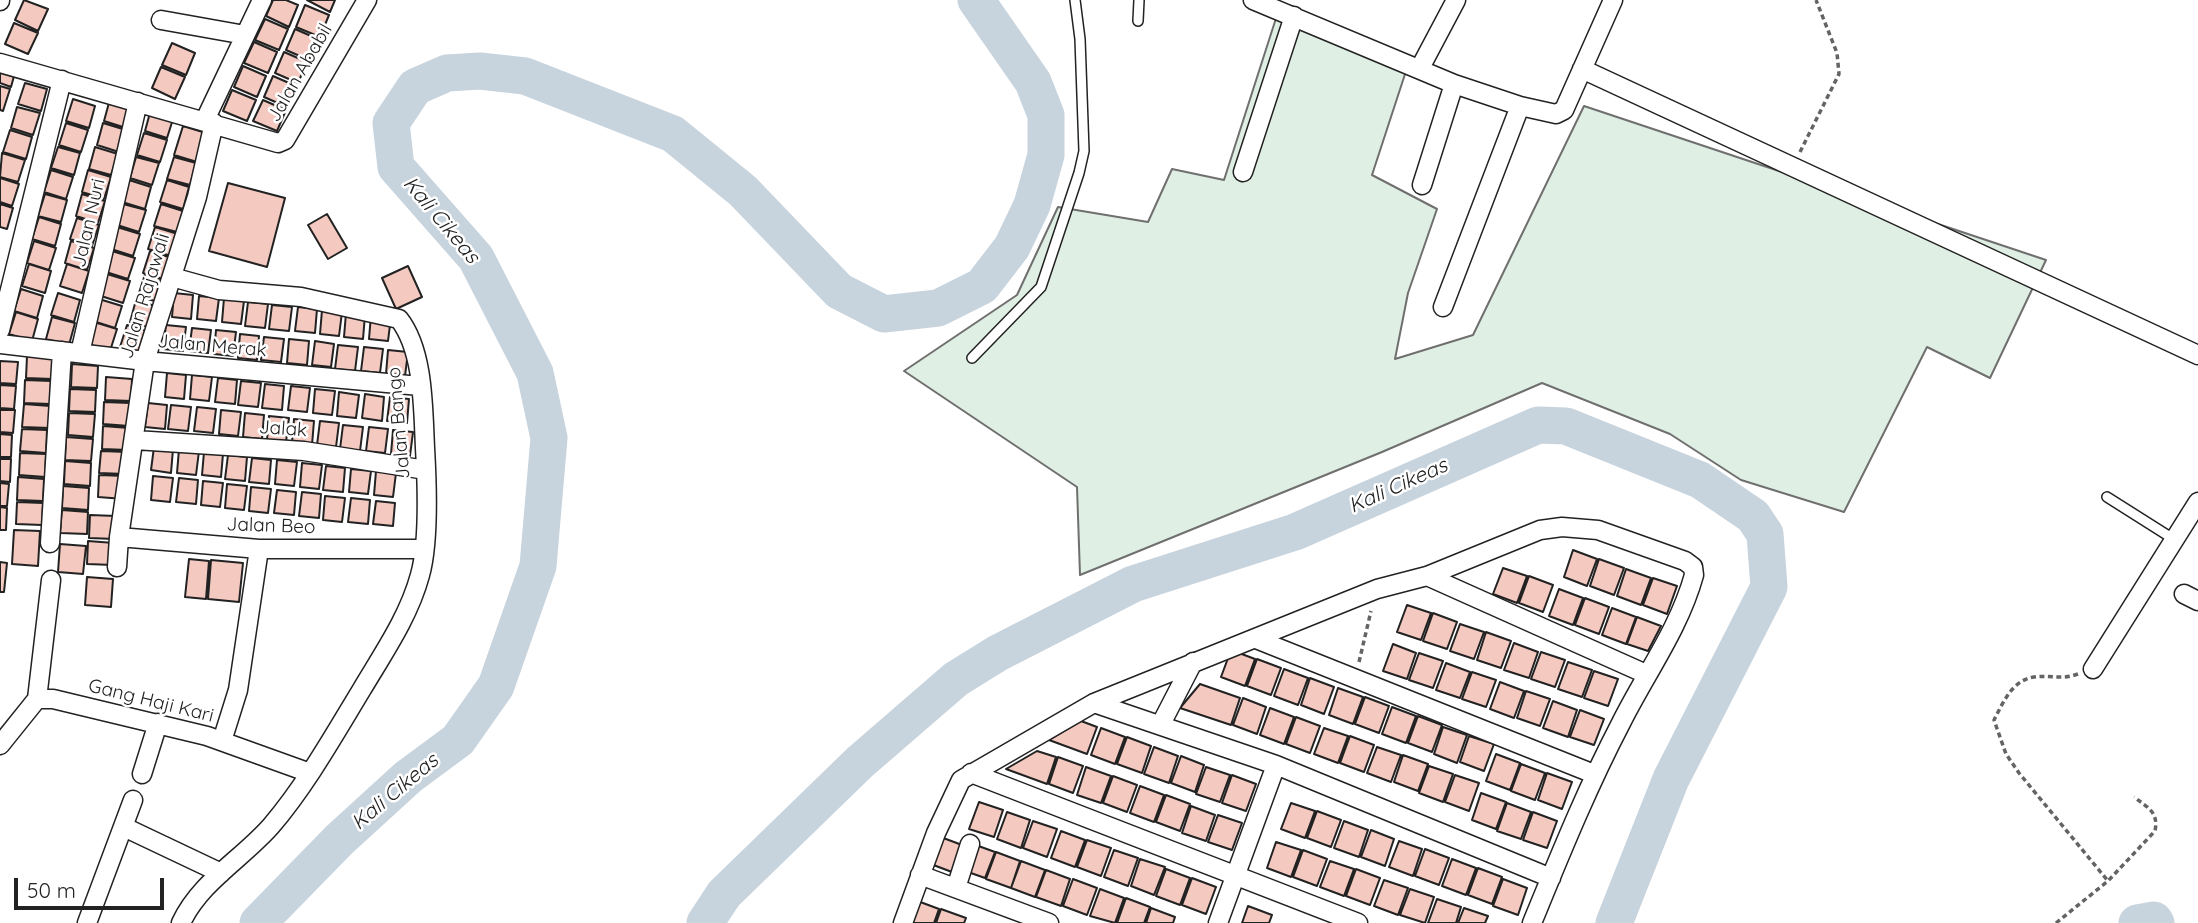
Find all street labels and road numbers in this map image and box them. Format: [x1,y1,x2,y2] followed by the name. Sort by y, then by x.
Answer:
[263,20,337,126] street label: Jalan Ababil
[68,176,110,270] street label: Jalan Nuri
[115,231,175,361] street label: Jalan Rajawali
[156,330,268,362] street label: Jalan Merak
[383,366,415,480] street label: Jalan Bango
[258,416,308,442] street label: Jalak
[226,513,316,539] street label: Jalan Beo
[86,674,216,728] street label: Gang Haji Kari

